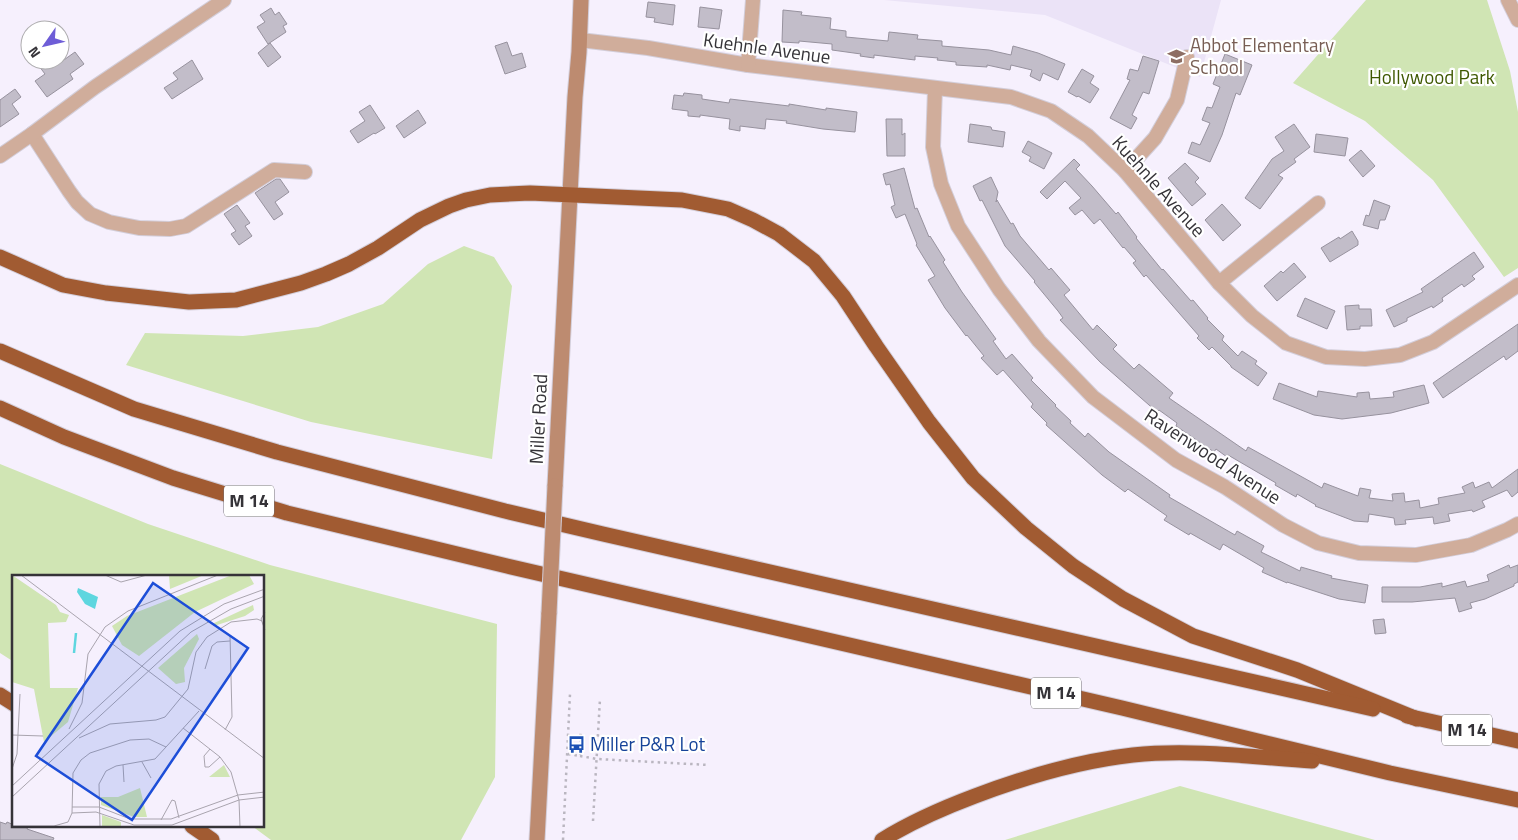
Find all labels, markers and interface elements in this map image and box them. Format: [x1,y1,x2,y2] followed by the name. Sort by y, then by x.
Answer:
[20,20,70,70] north arrow
[702,24,833,71] street label: Kuehnle Avenue
[1190,30,1334,81] place label: Abbot Elementary School
[22,43,45,62] text: N
[1166,46,1186,66] school or university icon: Abbot Elementary School
[1369,62,1495,91] park label: Hollywood Park
[1106,128,1213,243] street label: Kuehnle Avenue
[521,373,554,465] street label: Miller Road
[1139,400,1287,511] street label: Ravenwood Avenue
[224,486,274,516] road number: M 14
[12,575,265,828] inset map
[1031,678,1081,708] road number: M 14
[1442,714,1492,746] road number: M 14
[590,729,705,758] place label: Miller P&R Lot
[566,734,586,754] bus stop icon: Miller P&R Lot

